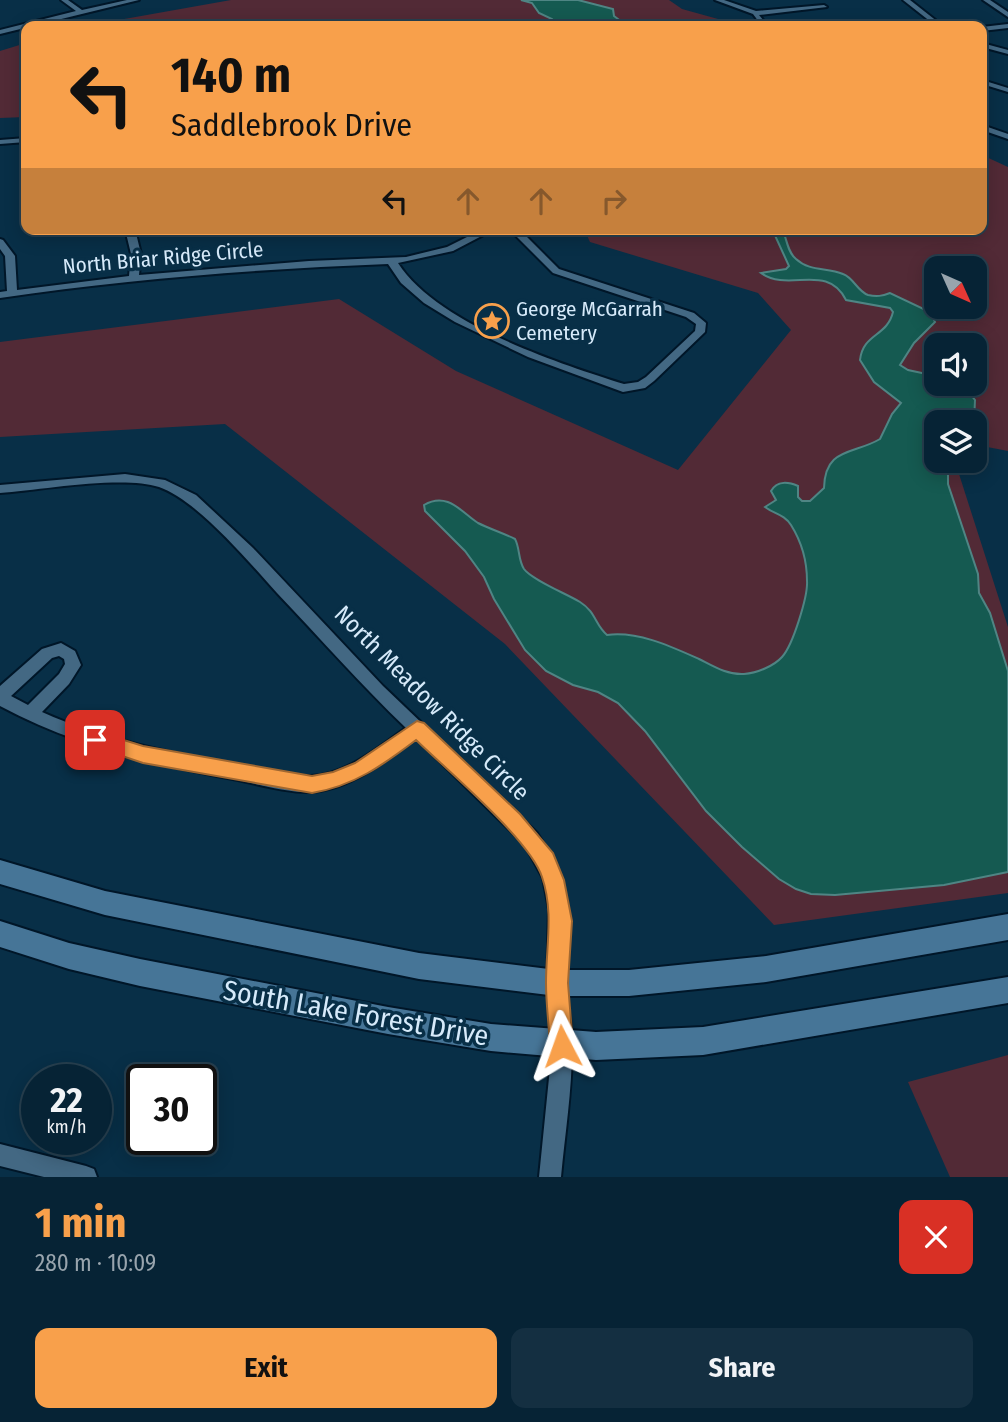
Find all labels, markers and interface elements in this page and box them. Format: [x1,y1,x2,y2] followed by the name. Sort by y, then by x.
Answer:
[171,46,291,105] text: 140 m
[56,49,147,140] icon: left
[171,106,412,144] text: Saddlebrook Drive
[376,182,414,220] icon: left
[449,182,487,220] icon: ahead
[522,182,560,220] icon: ahead
[595,182,633,220] icon: right
[62,236,264,280] street label: North Briar Ridge Circle
[924,256,987,318] north arrow
[924,256,987,473] map controls
[516,296,663,346] place label: George McGarrah Cemetery
[473,302,511,340] place icon: George McGarrah Cemetery
[924,333,987,396] button: sound
[924,410,987,473] button: layers
[329,600,535,806] street label: North Meadow Ridge Circle
[65,710,125,770] pin
[76,721,114,759] icon: arrive
[221,973,491,1053] street label: South Lake Forest Drive
[525,1009,599,1083] position arrow
[126,1064,217,1155] speed limit sign: 30
[50,1079,83,1121] text: 22
[46,1116,87,1138] text: km/h
[35,1198,126,1248] text: 1 min
[899,1200,973,1274] button: close
[35,1249,156,1277] text: 280 m · 10:09
[35,1328,497,1408] button: Exit
[511,1328,973,1408] button: Share

